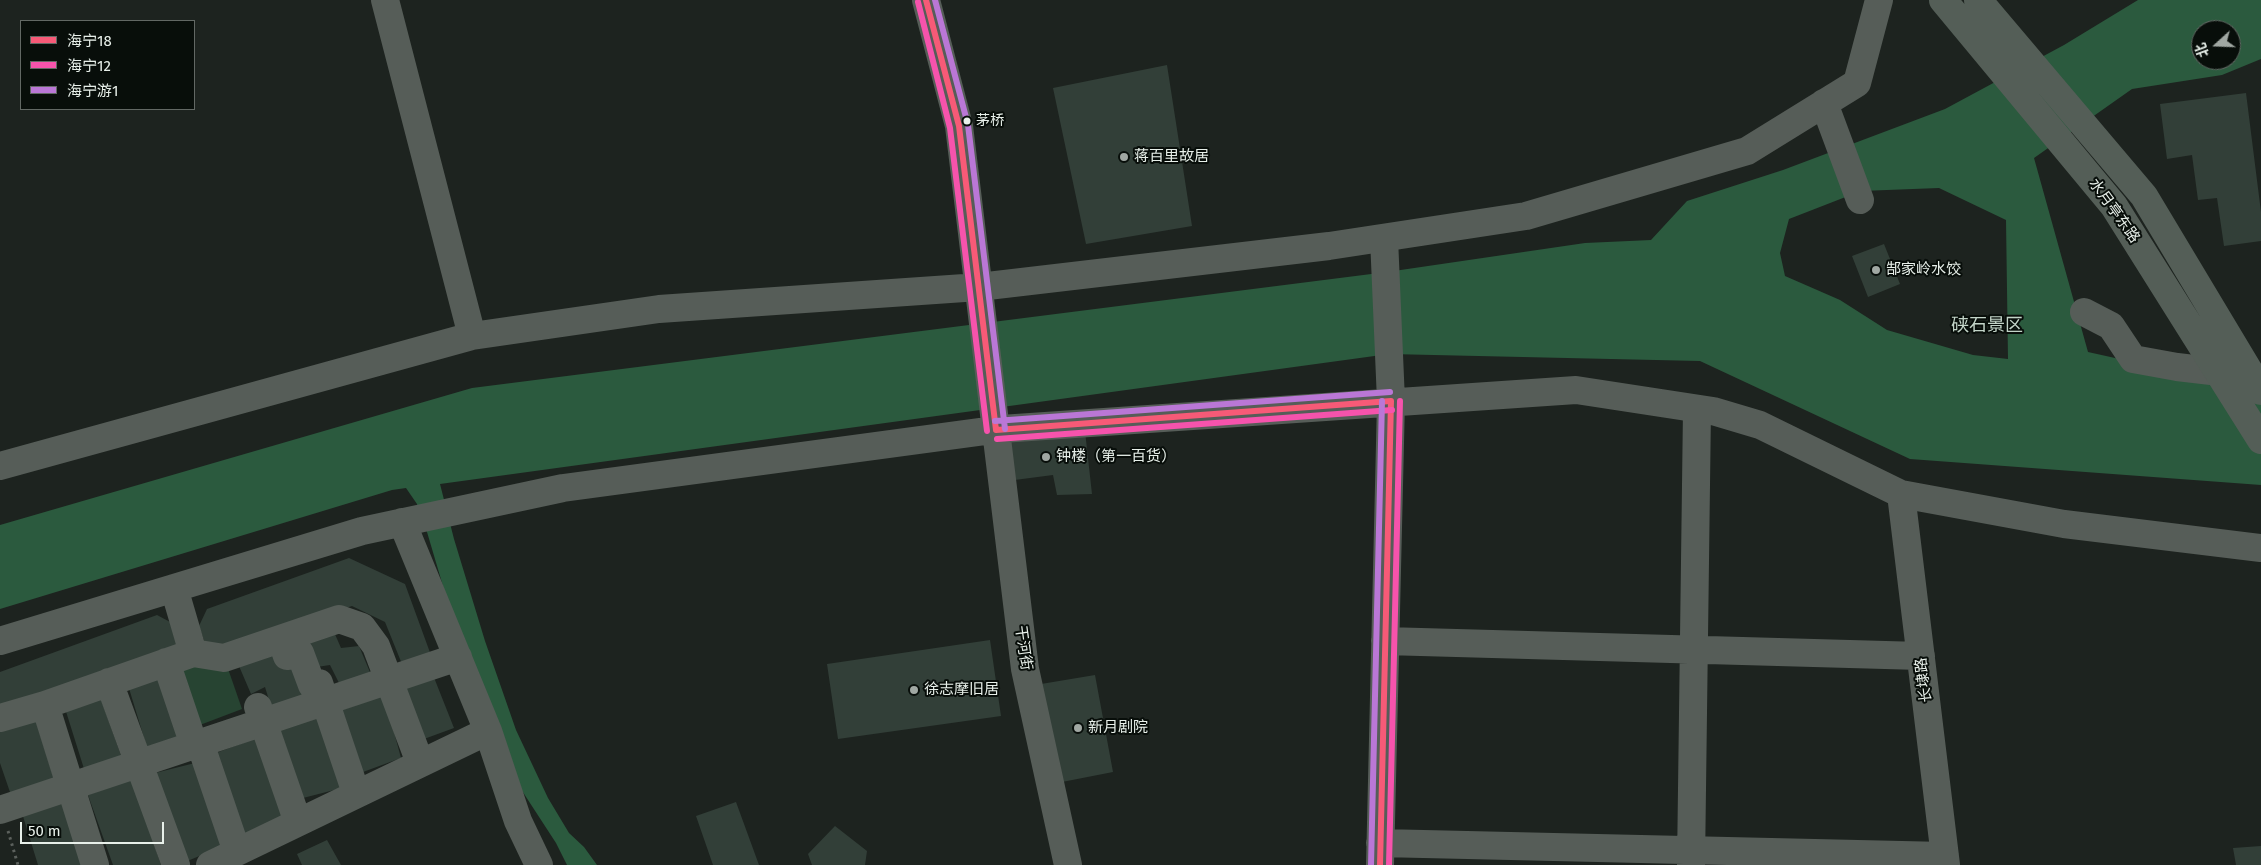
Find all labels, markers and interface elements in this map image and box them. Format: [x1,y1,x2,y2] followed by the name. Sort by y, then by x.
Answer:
[20,20,195,110] legend
[2191,20,2241,70] north arrow
[67,32,112,50] text: 海宁18
[2192,40,2213,59] text: 北
[67,57,111,75] text: 海宁12
[67,82,119,100] text: 海宁游1
[976,113,1004,129] place label: 茅桥
[962,116,972,126] marker: 茅桥
[1134,148,1209,166] place label: 蒋百里故居
[1118,151,1130,163] marker: 蒋百里故居
[2085,175,2143,247] street label: 水月亭东路
[1886,261,1961,279] place label: 郜家岭水饺
[1870,264,1882,276] marker: 郜家岭水饺
[1951,315,2023,337] district label: 硖石景区
[1056,448,1176,466] place label: 钟楼（第一百货）
[1040,451,1052,463] marker: 钟楼（第一百货）
[1011,624,1035,672] street label: 干河街
[1912,657,1936,703] street label: 长埭路
[924,681,999,699] place label: 徐志摩旧居
[908,684,920,696] marker: 徐志摩旧居
[1088,719,1148,737] place label: 新月剧院
[1072,722,1084,734] marker: 新月剧院
[22,812,166,844] scale bar
[28,822,61,840] text: 50 m

